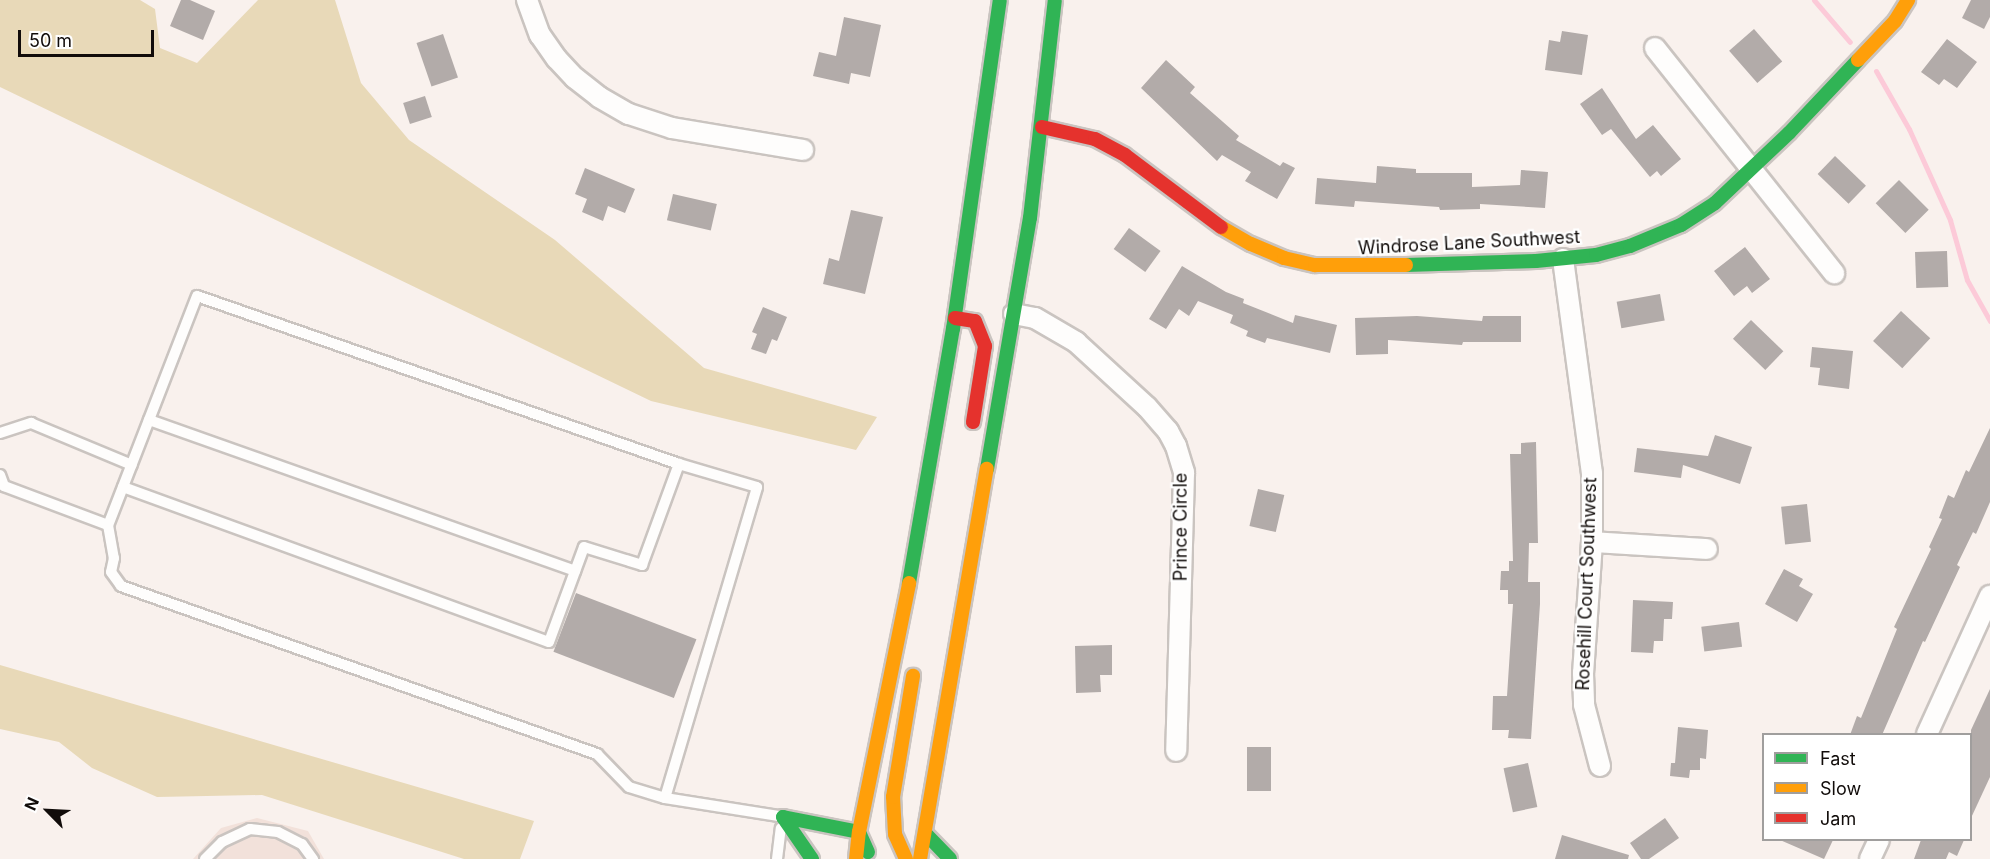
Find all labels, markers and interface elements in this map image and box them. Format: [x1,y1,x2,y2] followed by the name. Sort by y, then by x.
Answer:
[21,18,158,56] scale bar
[29,30,72,51] text: 50 m
[1357,226,1581,260] street label: Windrose Lane Southwest
[1170,473,1192,581] street label: Prince Circle
[1572,477,1602,691] street label: Rosehill Court Southwest
[1762,733,1972,841] legend
[1820,748,1856,769] text: Fast
[1820,778,1861,799] text: Slow
[18,781,78,841] north arrow
[20,794,43,813] text: N
[1820,808,1856,829] text: Jam

